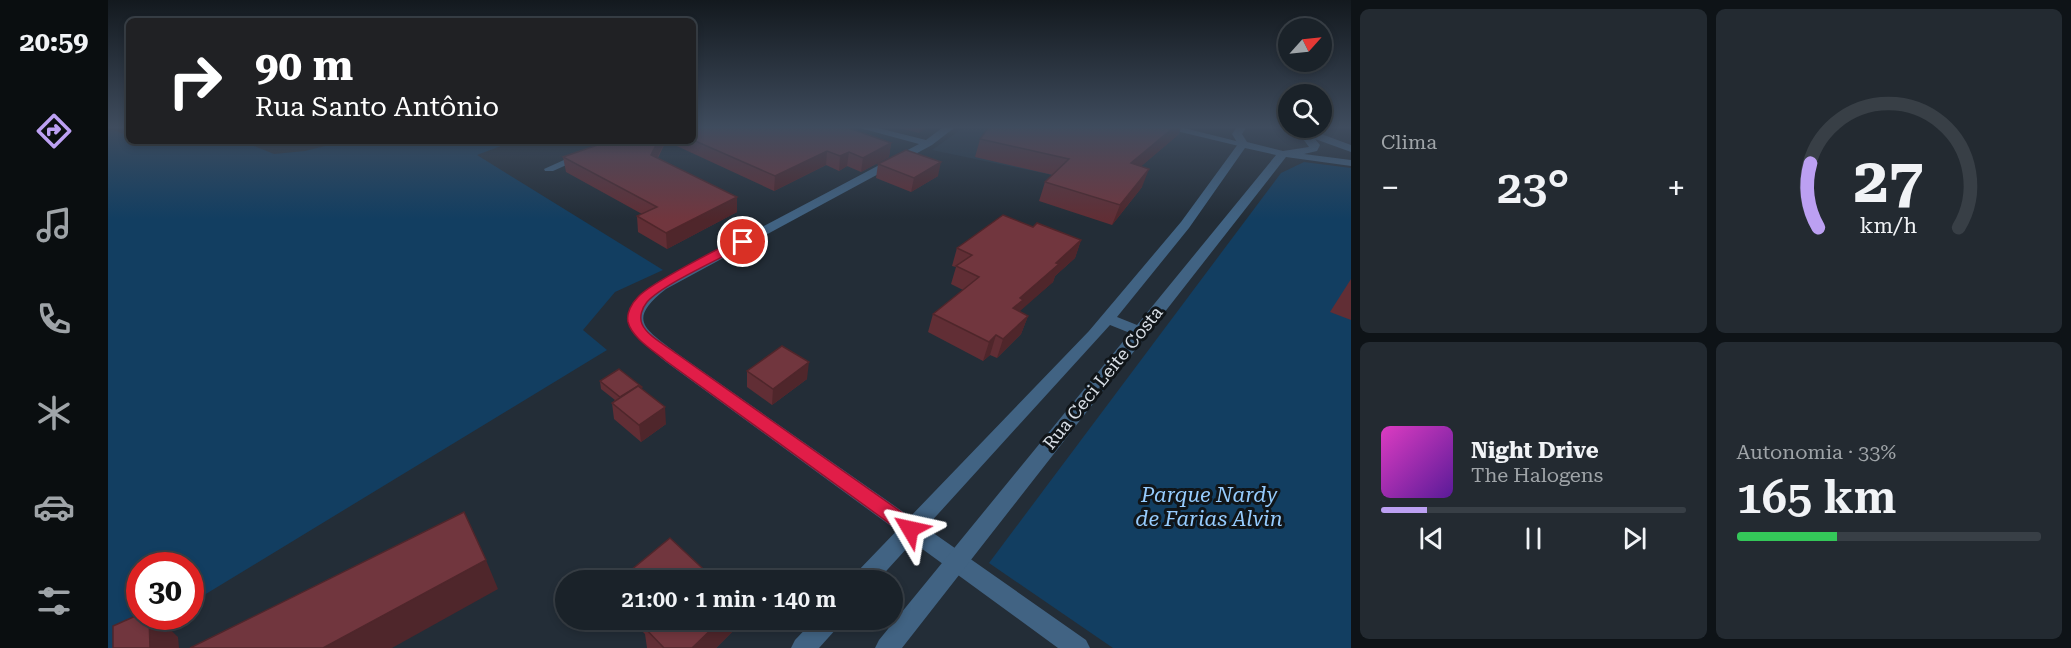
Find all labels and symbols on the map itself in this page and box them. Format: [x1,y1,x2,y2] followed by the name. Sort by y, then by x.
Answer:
[1278,18,1332,72] north arrow
[717,216,768,267] pin
[1038,302,1167,453] street label: Rua Ceci Leite Costa
[1135,483,1283,531] park label: Parque Nardy de Farias Alvin
[878,497,942,561] position arrow
[126,552,204,630] speed limit sign: 30

